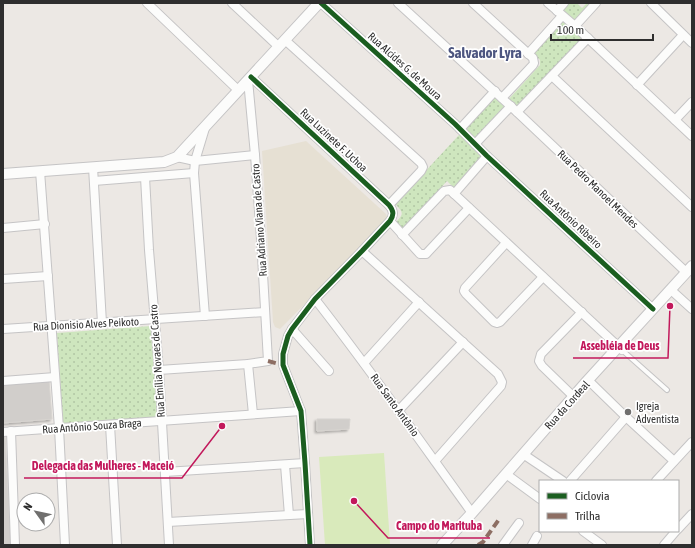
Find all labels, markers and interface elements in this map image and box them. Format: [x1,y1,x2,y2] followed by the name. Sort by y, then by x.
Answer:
[551,16,653,42] scale bar
[557,23,584,37] text: 100 m
[366,30,444,102] street label: Rua Alcides G. de Moura
[448,44,522,61] district label: Salvador Lyra
[298,106,370,174] street label: Rua Luzinete F. Uchoa
[555,148,641,231] street label: Rua Pedro Manoel Mendes
[249,163,269,277] street label: Rua Adriano Viana de Castro
[538,187,604,251] street label: Rua Antônio Ribeiro
[147,304,167,418] street label: Rua Emília Novaes de Castro
[33,315,139,333] street label: Rua Dionisio Alves Peikoto
[573,334,668,358] callout: Assebléia de Deus
[580,339,660,353] text: Assebléia de Deus
[368,371,422,439] street label: Rua Santo Antônio
[542,378,592,432] street label: Rua da Cordeal
[636,400,679,425] place label: Igreja Adventista
[623,407,633,417] marker: Igreja Adventista
[42,417,142,435] street label: Rua Antônio Souza Braga
[24,454,182,478] callout: Delegacia das Mulheres - Maceió
[32,459,175,473] text: Delegacia das Mulheres - Maceió
[539,480,679,532] legend
[575,489,609,503] text: Ciclovia
[16,492,56,532] north arrow
[21,501,34,513] text: N
[575,509,600,523] text: Trilha
[388,514,490,538] callout: Campo do Marituba
[396,519,482,533] text: Campo do Marituba

